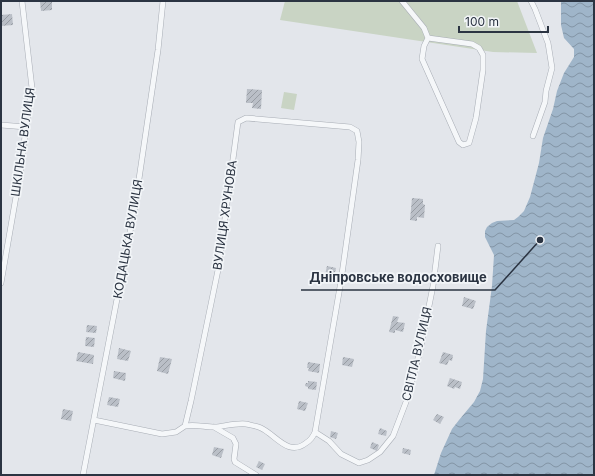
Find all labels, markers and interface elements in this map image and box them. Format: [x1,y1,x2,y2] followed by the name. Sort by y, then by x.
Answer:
[459,8,548,34] scale bar
[465,14,499,29] text: 100 m
[7,86,38,197] street label: ШКІЛЬНА ВУЛИЦЯ
[209,159,240,271] street label: ВУЛИЦЯ ХРУНОВА
[110,178,145,300] street label: КОДАЦЬКА ВУЛИЦЯ
[301,265,495,290] callout: Дніпровське водосховище
[309,269,487,285] text: Дніпровське водосховище
[398,305,435,403] street label: СВІТЛА ВУЛИЦЯ

